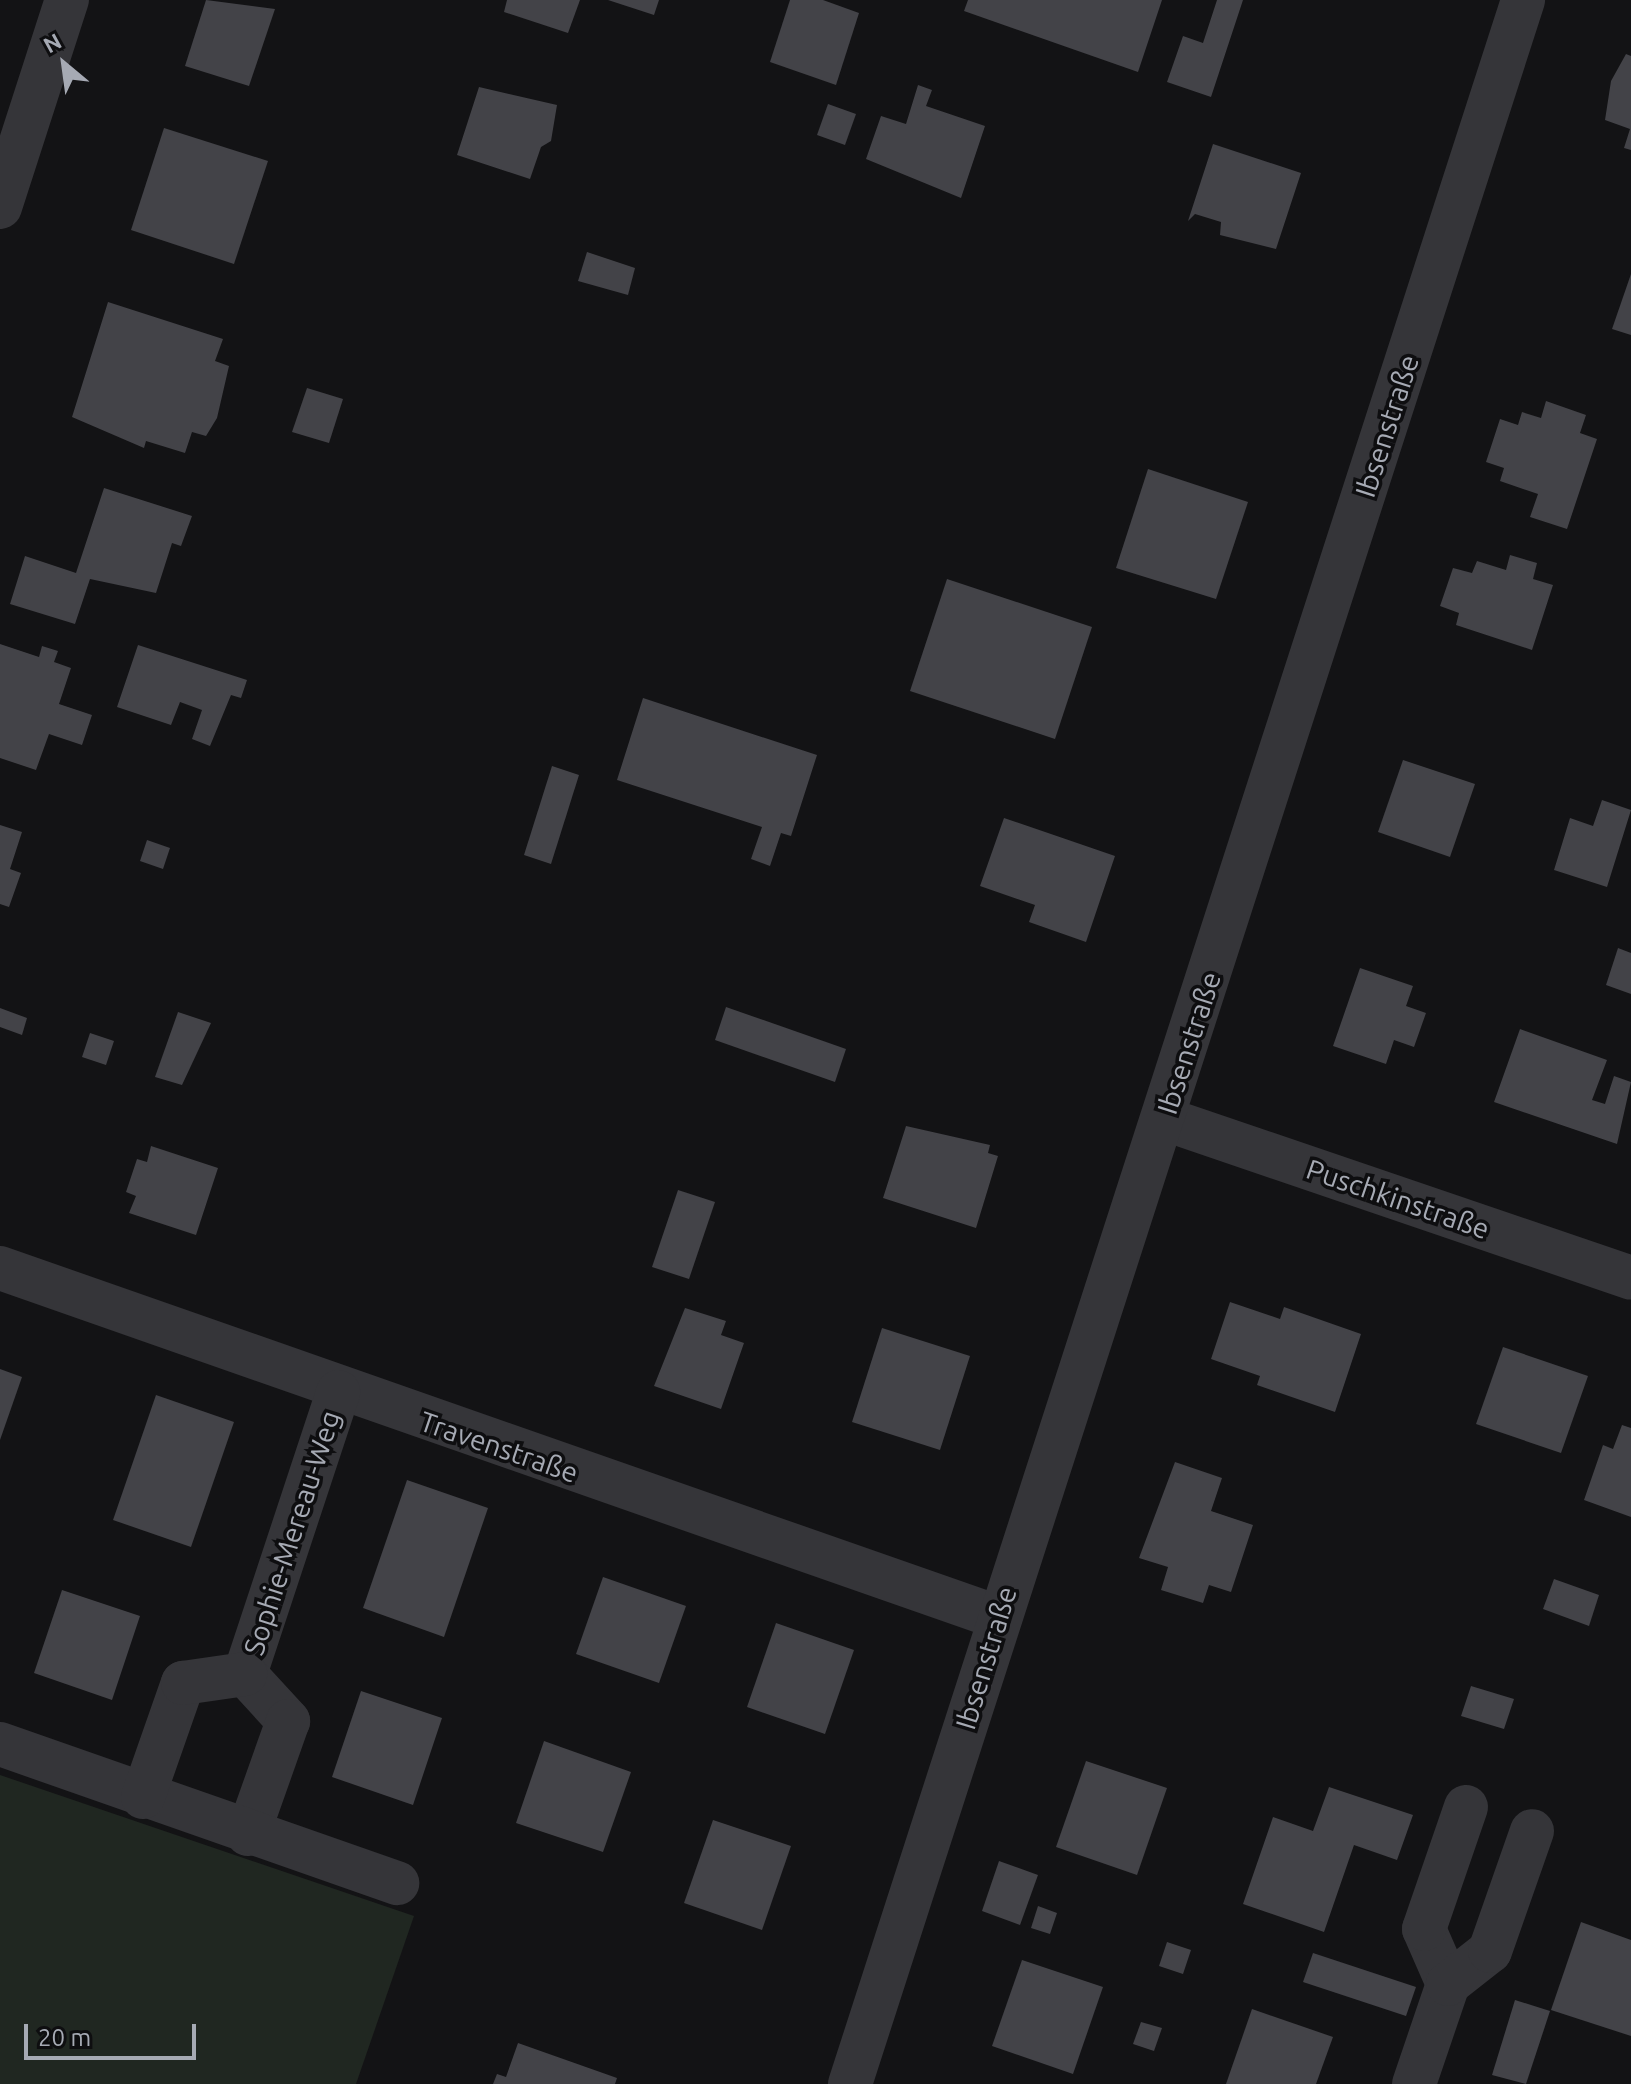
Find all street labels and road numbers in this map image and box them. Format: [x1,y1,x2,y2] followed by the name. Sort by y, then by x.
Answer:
[1348,351,1426,501] street label: Ibsenstraße
[1150,968,1228,1118] street label: Ibsenstraße
[1302,1152,1494,1246] street label: Puschkinstraße
[415,1404,583,1490] street label: Travenstraße
[237,1406,347,1660] street label: Sophie-Mereau-Weg
[948,1583,1024,1733] street label: Ibsenstraße

